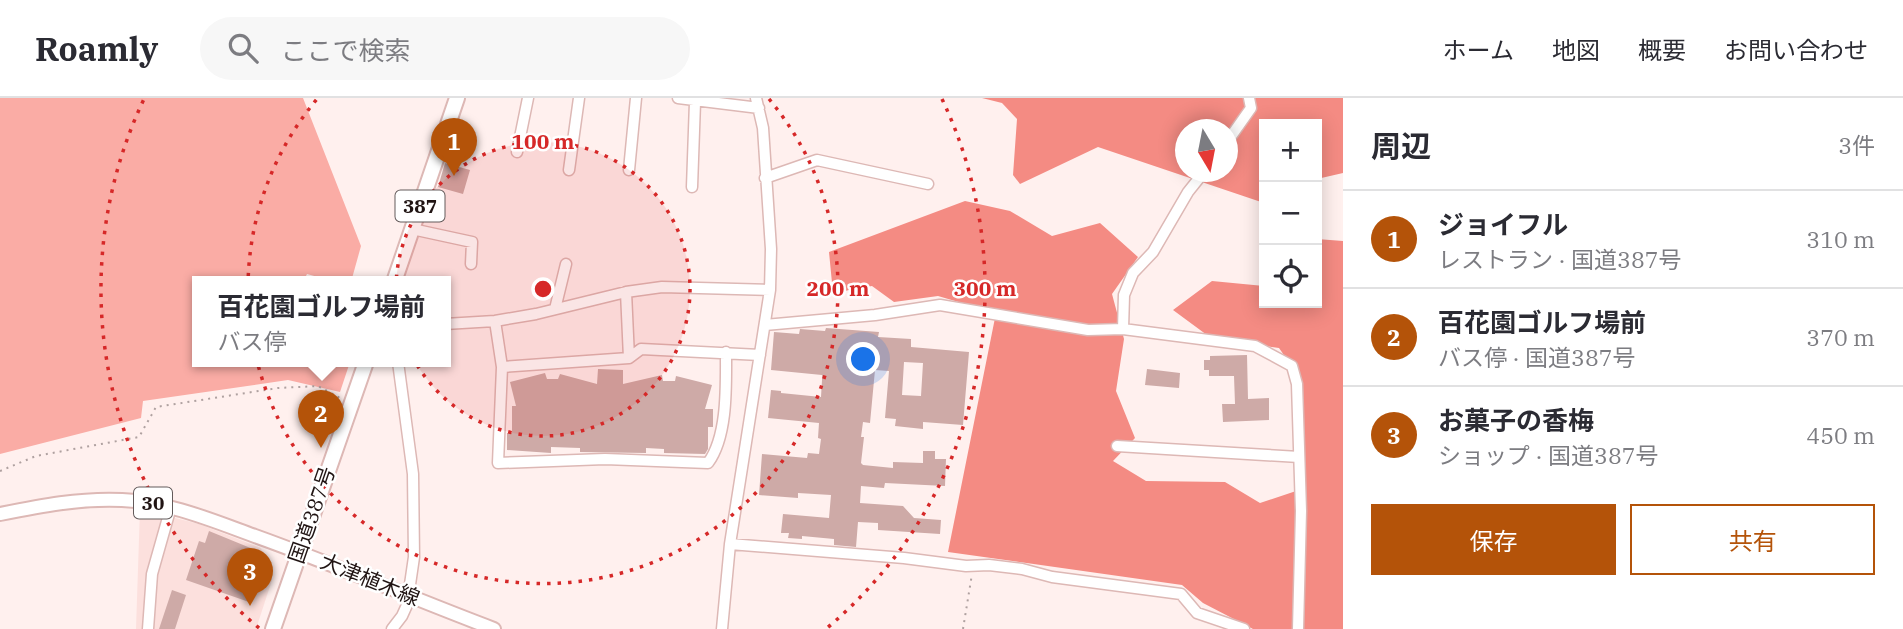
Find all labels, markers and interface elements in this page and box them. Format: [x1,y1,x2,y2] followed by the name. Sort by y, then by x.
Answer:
[200,17,690,80] search box
[35,27,158,70] text: Roamly
[224,29,262,67] icon: search
[280,33,410,67] text: ここで検索
[1443,34,1514,66] text: ホーム
[1552,34,1600,66] text: 地図
[1638,34,1686,66] text: 概要
[1724,34,1868,66] text: お問い合わせ
[431,118,477,176] pin: 1
[1175,119,1238,182] north arrow
[1259,119,1322,308] map controls
[1259,119,1322,182] button: +
[1371,126,1431,165] text: 周辺
[511,127,575,155] text: 100 m
[1838,130,1875,160] text: 3件
[1259,182,1322,245] button: −
[396,190,444,222] road number: 387
[1438,207,1568,241] text: ジョイフル
[1387,224,1401,254] text: 1
[1806,224,1875,254] text: 310 m
[1438,244,1682,274] text: レストラン · 国道387号
[1259,245,1322,308] button: locate
[806,274,870,302] text: 200 m
[953,274,1017,302] text: 300 m
[192,276,451,367] popup
[531,277,555,301] centre of rings
[217,289,426,323] text: 百花園ゴルフ場前
[1438,305,1646,339] text: 百花園ゴルフ場前
[1387,322,1401,352] text: 2
[1806,322,1875,352] text: 370 m
[217,326,286,356] text: バス停
[846,342,880,376] your location
[1438,342,1636,372] text: バス停 · 国道387号
[298,390,344,448] pin: 2
[1438,403,1594,437] text: お菓子の香梅
[1387,420,1401,450] text: 3
[1806,420,1875,450] text: 450 m
[1438,440,1659,470] text: ショップ · 国道387号
[281,462,341,567] street label: 国道387号
[134,488,172,518] road number: 30
[1371,504,1616,575] button: 保存
[1630,504,1875,575] button: 共有
[316,546,424,612] street label: 大津植木線
[227,548,273,606] pin: 3

